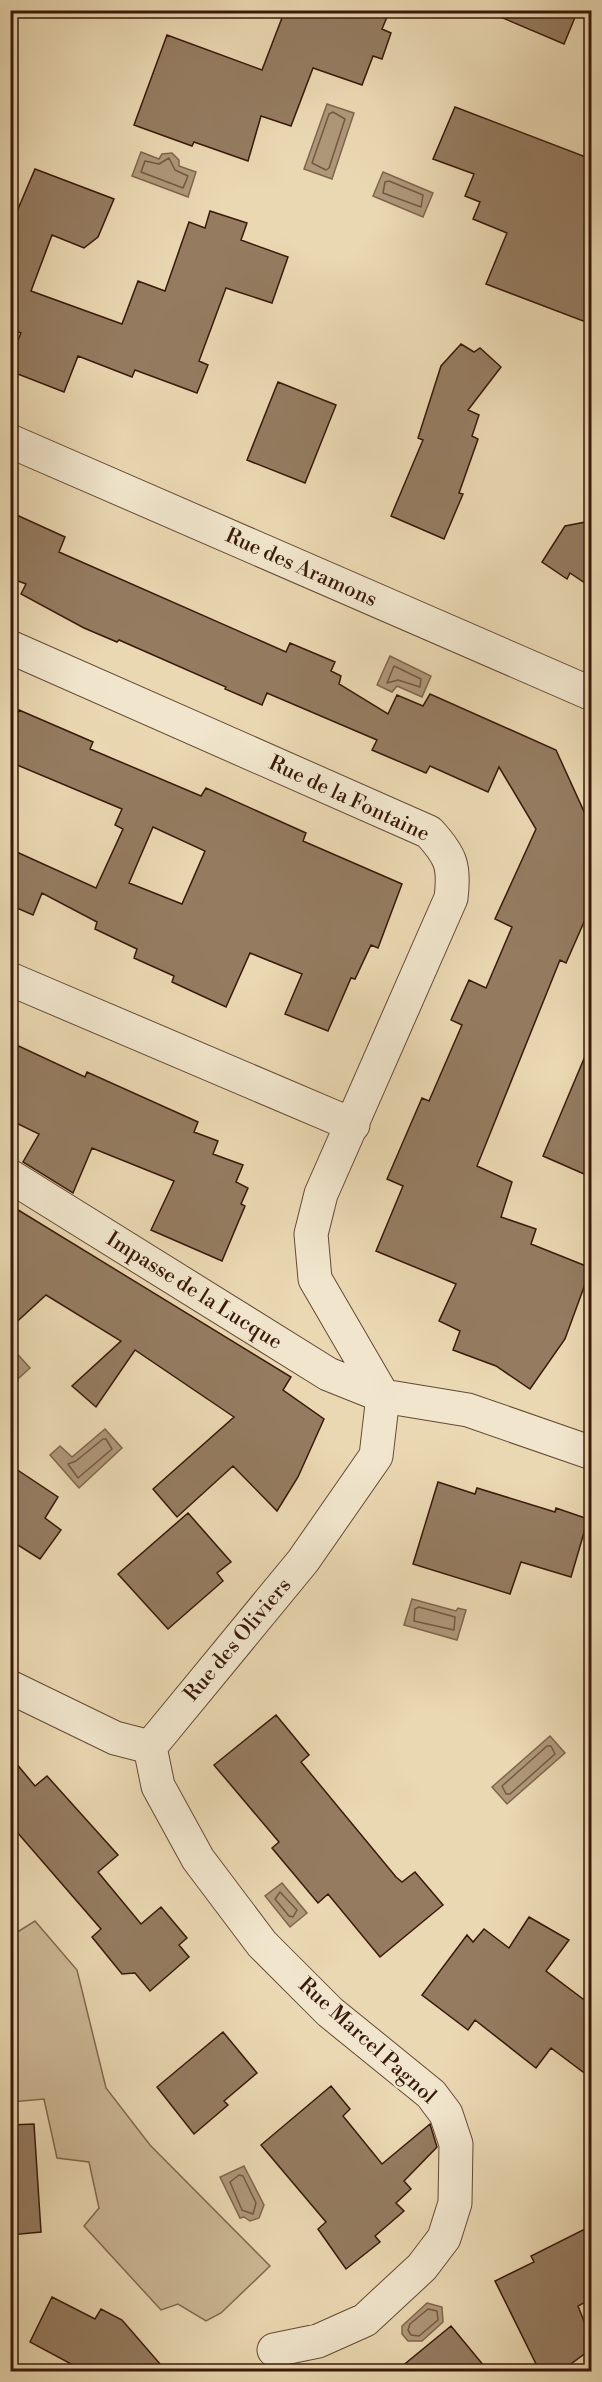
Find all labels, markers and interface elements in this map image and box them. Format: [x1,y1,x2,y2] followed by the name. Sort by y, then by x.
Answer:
[221,523,381,613] street label: Rue des Aramons
[264,750,434,848] street label: Rue de la Fontaine
[101,1226,287,1356] street label: Impasse de la Lucque
[179,1573,297,1707] street label: Rue des Oliviers
[293,1972,441,2110] street label: Rue Marcel Pagnol

